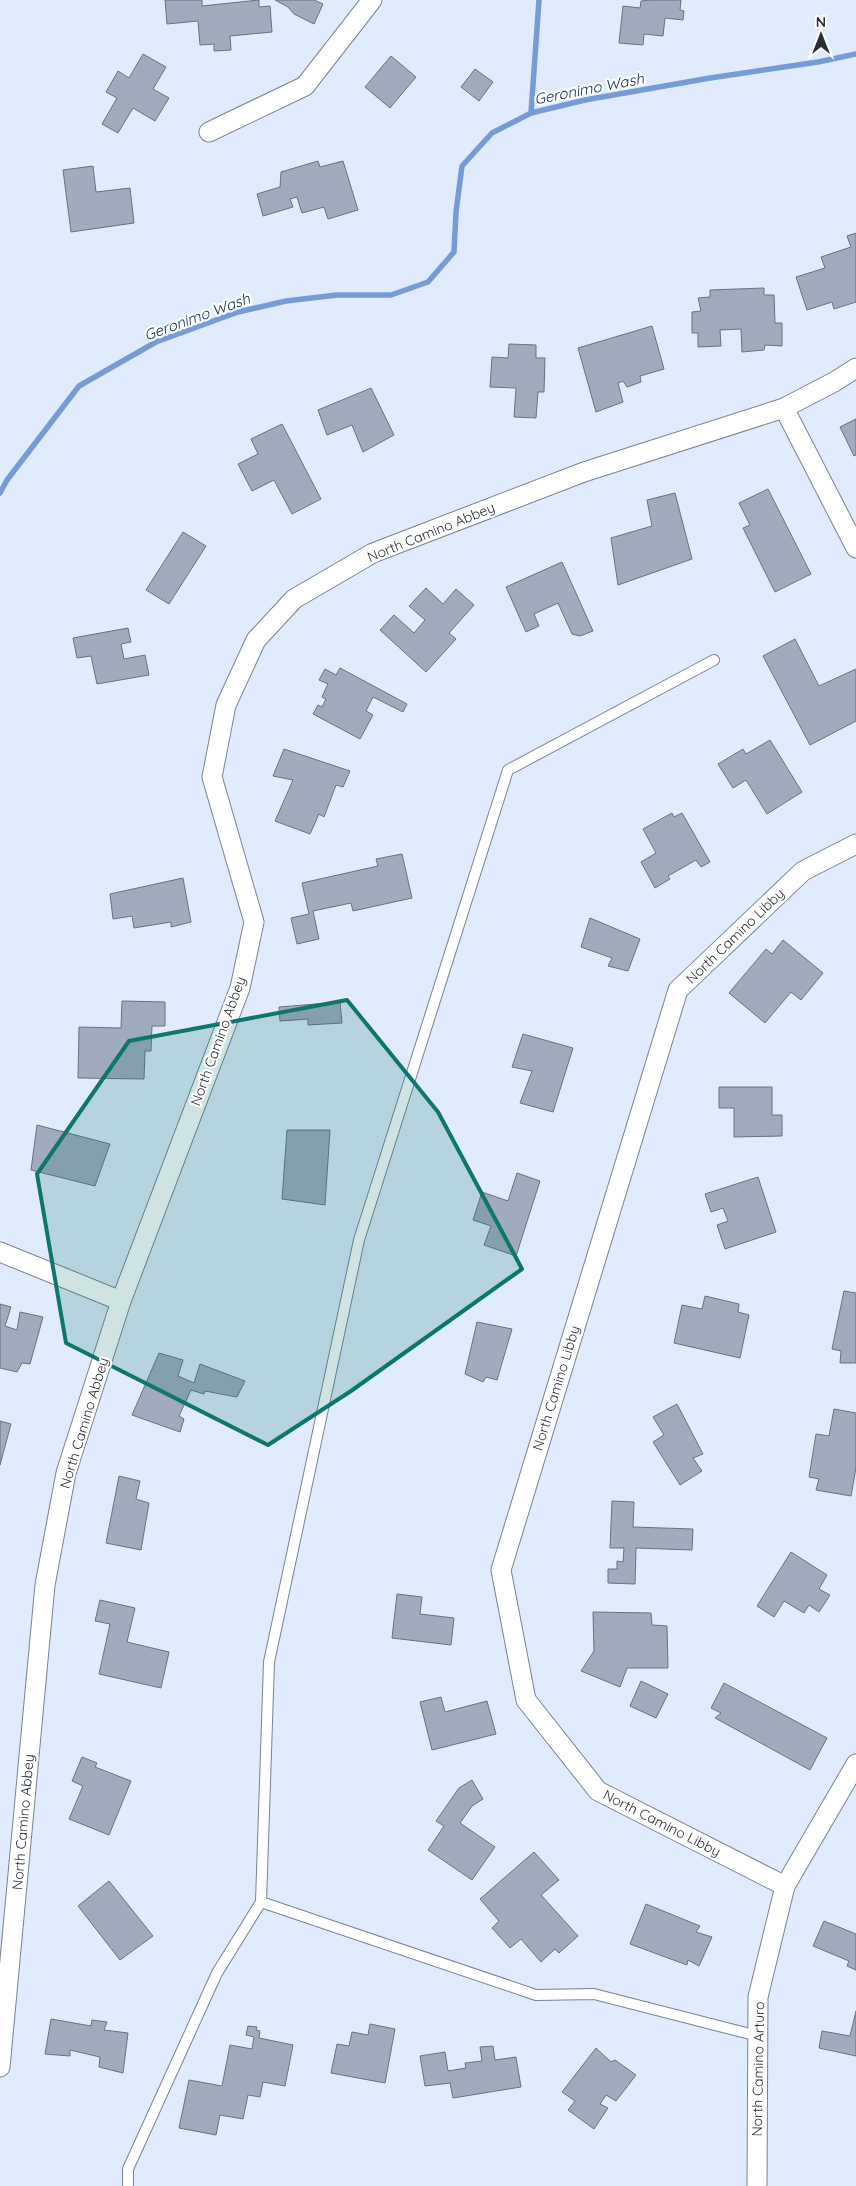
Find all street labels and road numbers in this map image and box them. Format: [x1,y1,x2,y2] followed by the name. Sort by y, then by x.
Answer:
[365,498,497,566] street label: North Camino Abbey
[682,884,788,988] street label: North Camino Libby
[186,974,250,1108] street label: North Camino Abbey
[528,1323,584,1453] street label: North Camino Libby
[55,1355,113,1491] street label: North Camino Abbey
[8,1753,38,1891] street label: North Camino Abbey
[600,1786,724,1860] street label: North Camino Libby
[748,2001,768,2137] street label: North Camino Arturo

